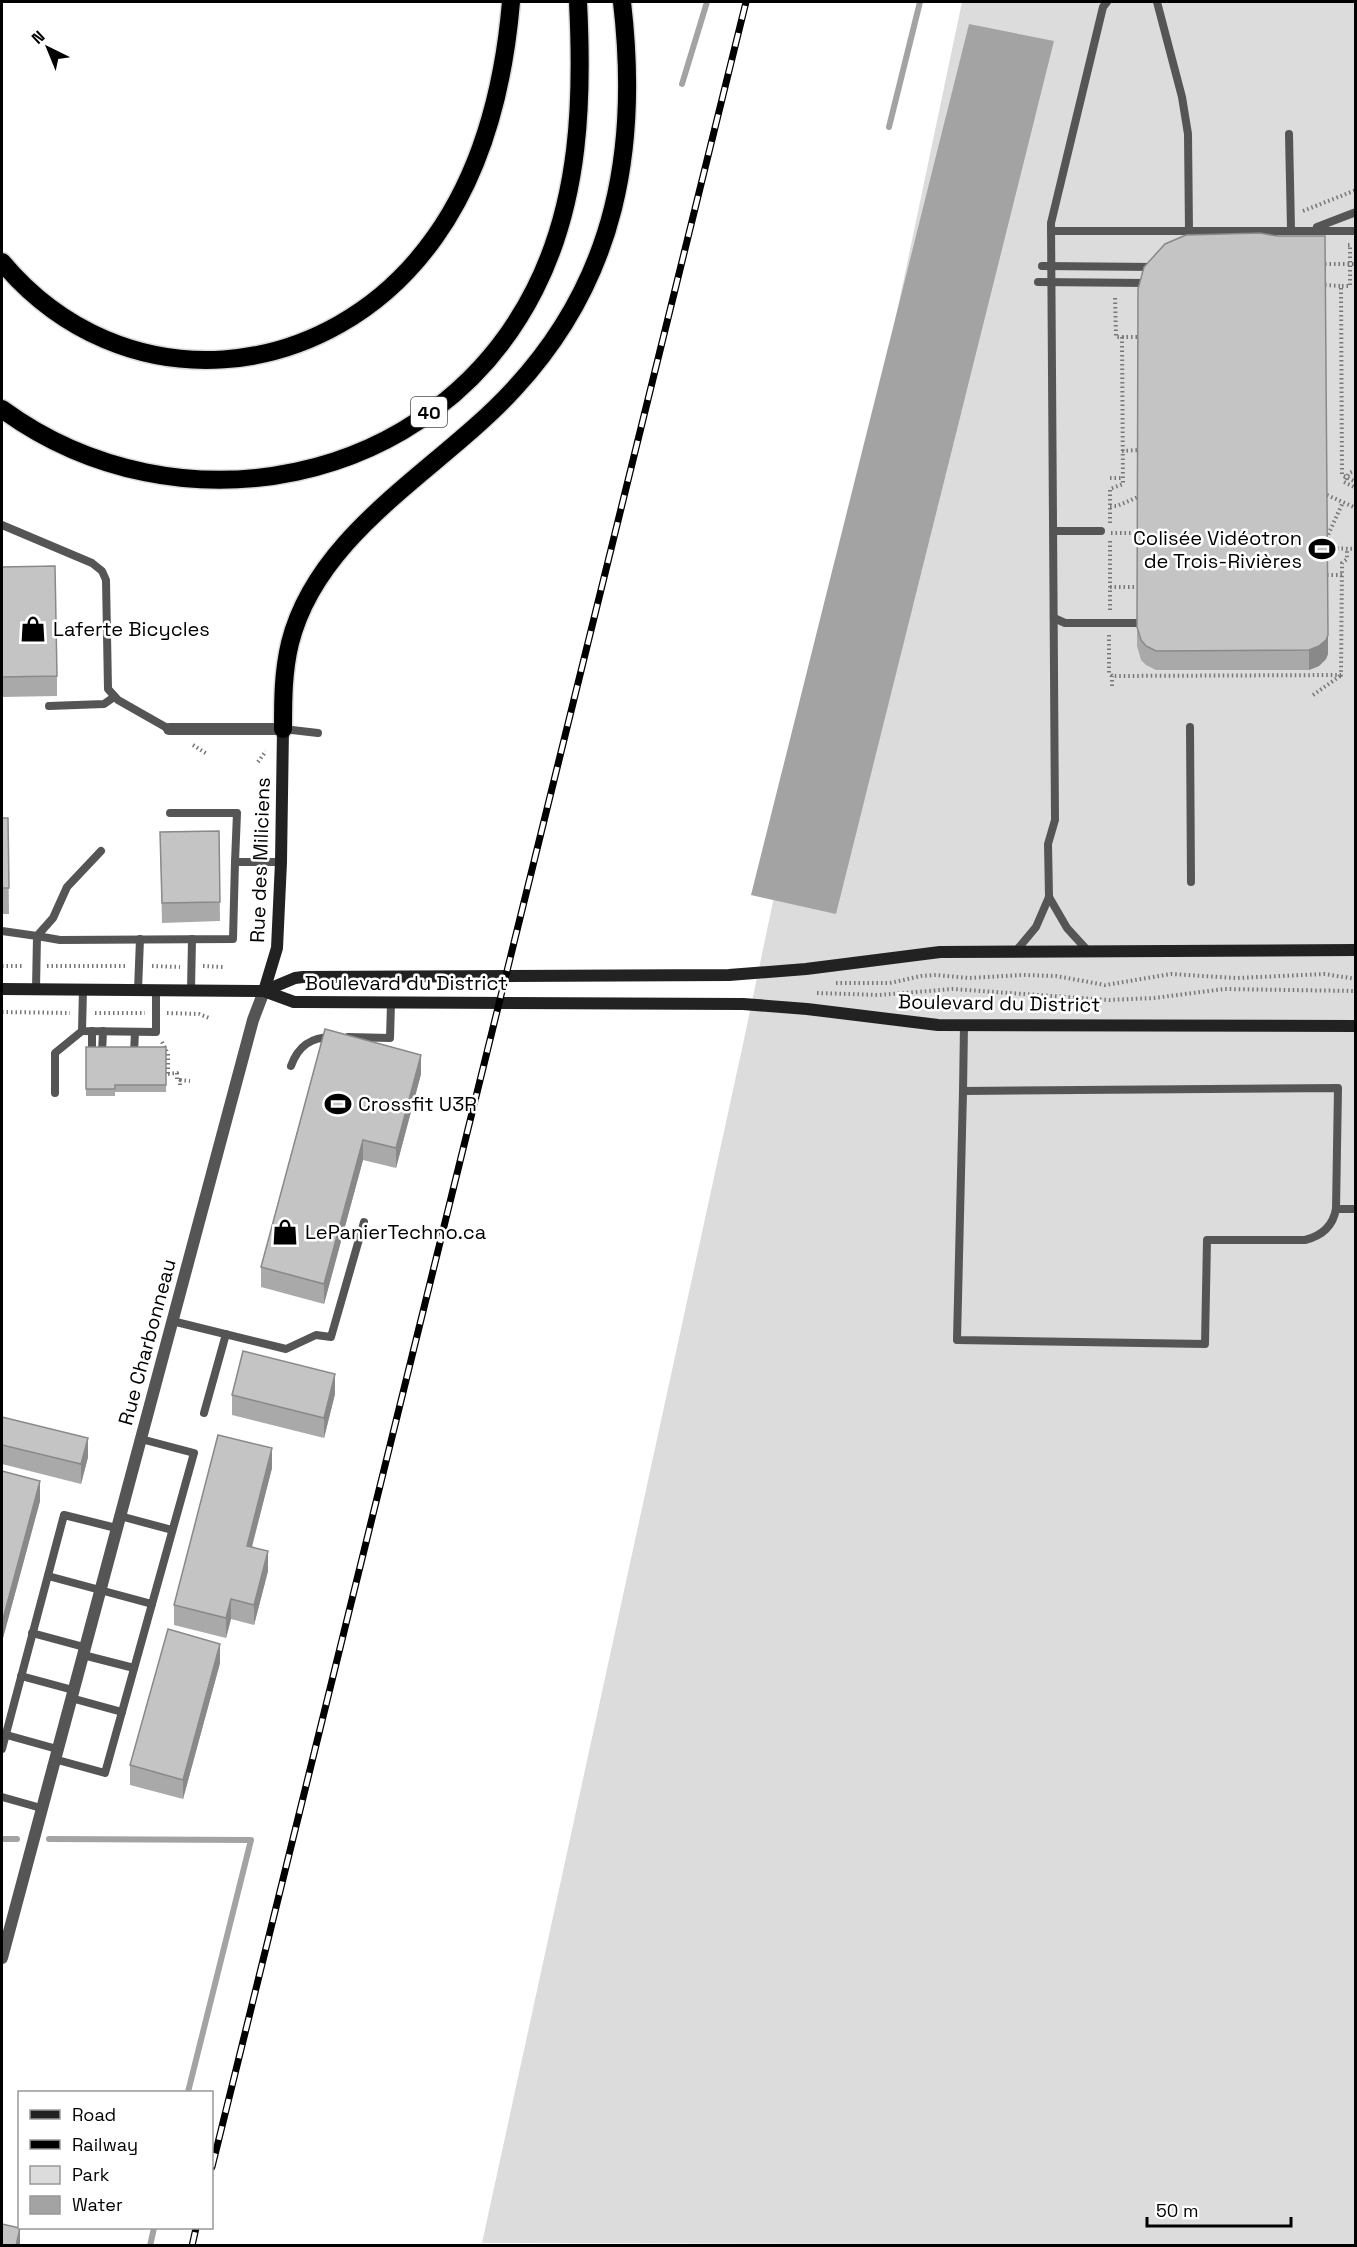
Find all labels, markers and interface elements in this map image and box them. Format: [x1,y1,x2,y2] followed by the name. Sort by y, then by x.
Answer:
[18,18,78,78] north arrow
[27,26,49,49] text: N
[411,397,447,427] road number: 40
[1133,525,1302,574] place label: Colisée Vidéotron de Trois-Rivières
[1307,534,1337,564] sports icon: Colisée Vidéotron de Trois-Rivières
[18,614,48,644] shop icon: Laferte Bicycles
[53,616,210,642] place label: Laferte Bicycles
[244,777,276,943] street label: Rue des Miliciens
[305,970,507,996] street label: Boulevard du District
[898,988,1100,1018] street label: Boulevard du District
[323,1089,353,1119] sports icon: Crossfit U3R
[358,1091,477,1117] place label: Crossfit U3R
[270,1217,300,1247] shop icon: LePanierTechno.ca
[305,1219,486,1245] place label: LePanierTechno.ca
[112,1256,182,1428] street label: Rue Charbonneau
[18,2091,213,2229] legend
[72,2103,116,2126] text: Road
[72,2133,138,2156] text: Railway
[72,2163,110,2186] text: Park
[1147,2190,1291,2228] scale bar
[72,2193,123,2216] text: Water
[1156,2199,1198,2222] text: 50 m

